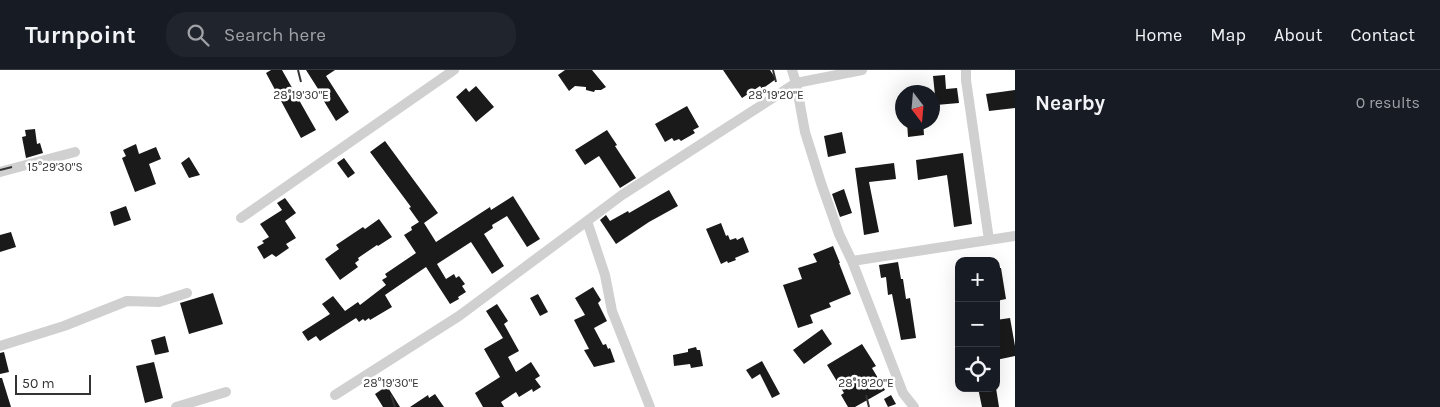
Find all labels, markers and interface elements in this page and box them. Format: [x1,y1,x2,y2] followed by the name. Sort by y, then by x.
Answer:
[166,12,516,57] search box
[25,21,136,49] text: Turnpoint
[184,21,212,49] icon: search
[224,24,326,46] text: Search here
[1134,24,1182,46] text: Home
[1210,24,1246,46] text: Map
[1274,24,1323,46] text: About
[1351,24,1415,46] text: Contact
[895,85,940,130] north arrow
[273,88,329,102] text: 28°19'30"E
[748,88,804,102] text: 28°19'20"E
[1035,91,1105,115] text: Nearby
[1356,93,1420,112] text: 0 results
[27,160,83,174] text: 15°29'30"S
[955,257,1000,392] map controls
[955,257,1000,302] button: +
[955,302,1000,347] button: −
[955,347,1000,392] button: locate
[15,372,91,395] scale bar
[22,375,55,392] text: 50 m
[363,376,419,390] text: 28°19'30"E
[838,376,894,390] text: 28°19'20"E

